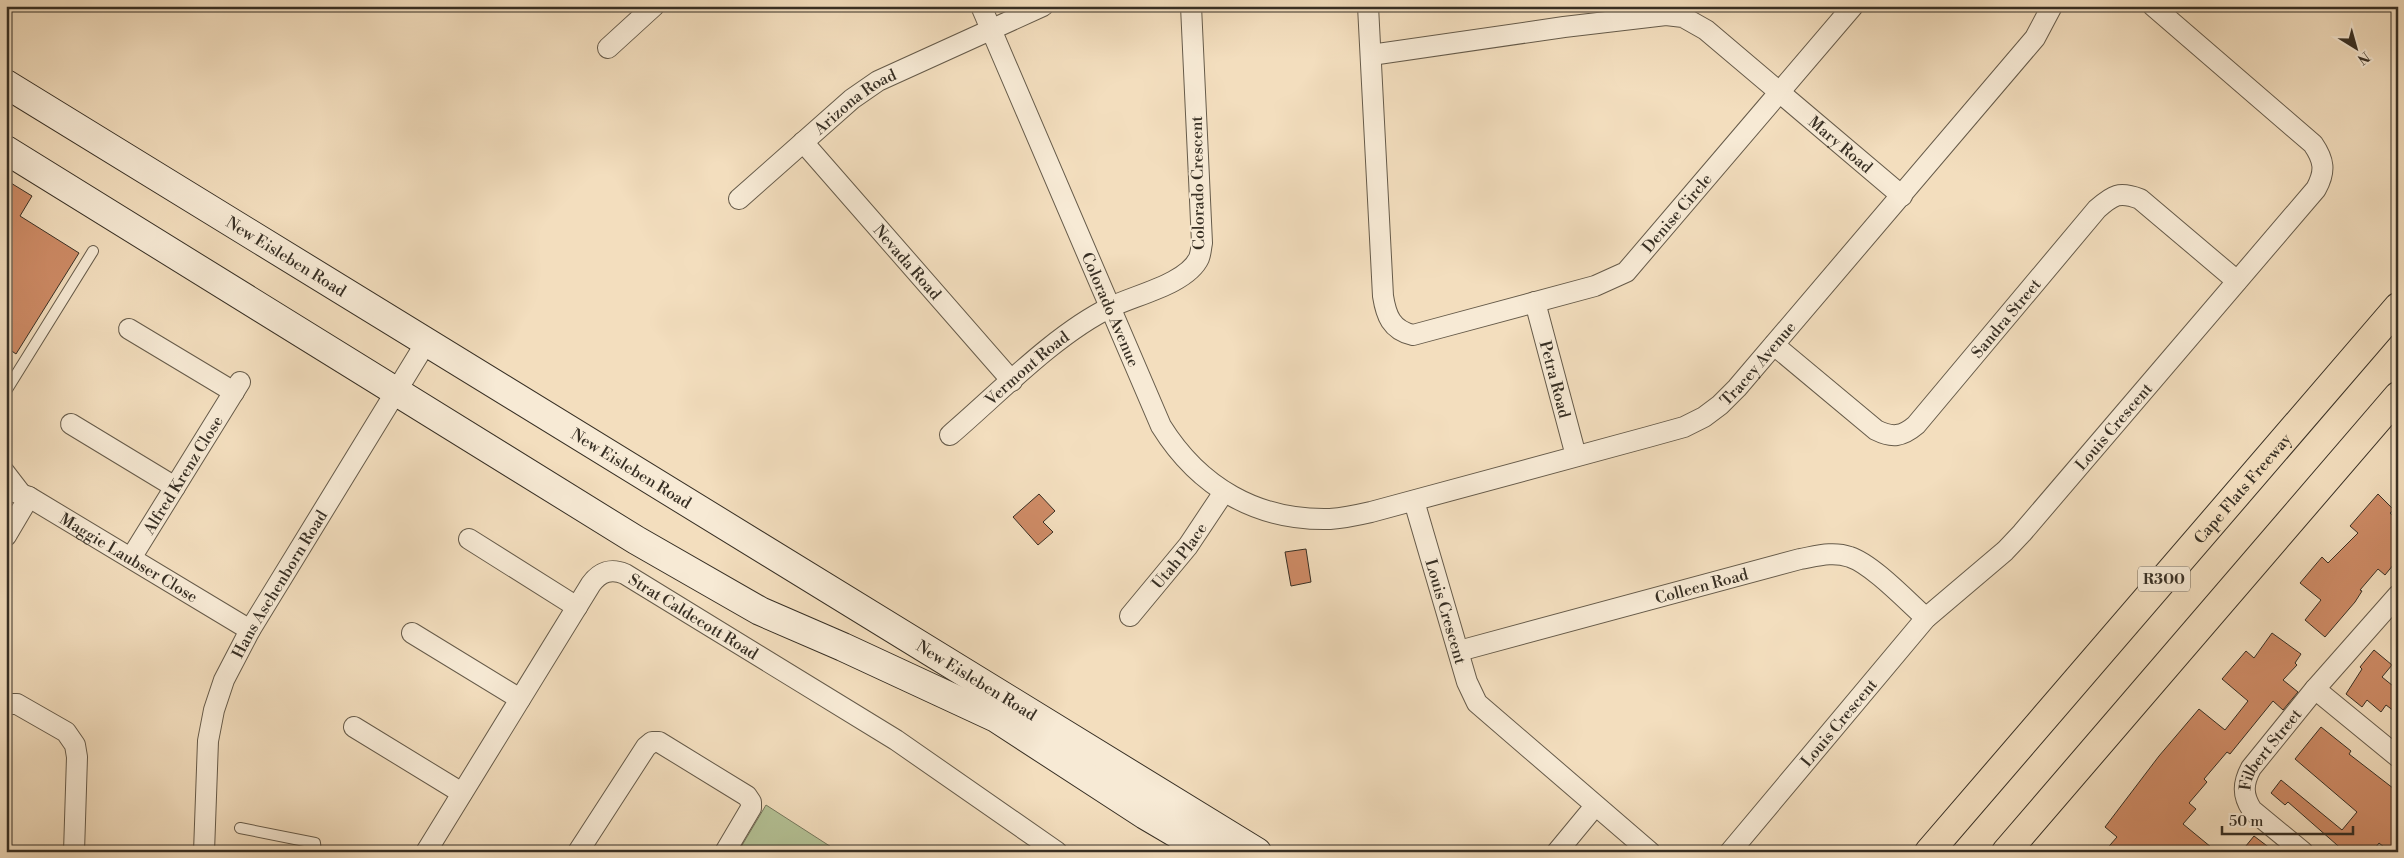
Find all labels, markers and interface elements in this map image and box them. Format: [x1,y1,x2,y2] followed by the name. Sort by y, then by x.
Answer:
[2332,22,2382,72] north arrow
[2353,47,2373,68] text: N
[809,65,900,140] street label: Arizona Road
[1804,112,1876,178] street label: Mary Road
[1187,115,1209,250] street label: Colorado Crescent
[1638,170,1717,257] street label: Denise Circle
[222,212,350,301] street label: New Eisleben Road
[869,221,945,304] street label: Nevada Road
[1077,249,1143,370] street label: Colorado Avenue
[1967,275,2046,363] street label: Sandra Street
[1716,318,1800,410] street label: Tracey Avenue
[980,327,1073,411] street label: Vermont Road
[1535,339,1574,420] street label: Petra Road
[2071,379,2157,475] street label: Louis Crescent
[139,412,228,539] street label: Alfred Krenz Close
[567,424,695,513] street label: New Eisleben Road
[2190,429,2296,548] street label: Cape Flats Freeway
[228,507,332,662] street label: Hans Aschenborn Road
[56,509,201,607] street label: Maggie Laubser Close
[1148,519,1212,593] street label: Utah Place
[1420,557,1470,667] street label: Louis Crescent
[1653,564,1750,609] street label: Colleen Road
[2138,566,2190,592] road number: R300
[625,570,762,664] street label: Strat Caldecott Road
[912,636,1040,725] street label: New Eisleben Road
[1797,675,1882,771] street label: Louis Crescent
[2235,705,2306,792] street label: Filbert Street
[2222,803,2353,835] scale bar
[2229,812,2263,831] text: 50 m

